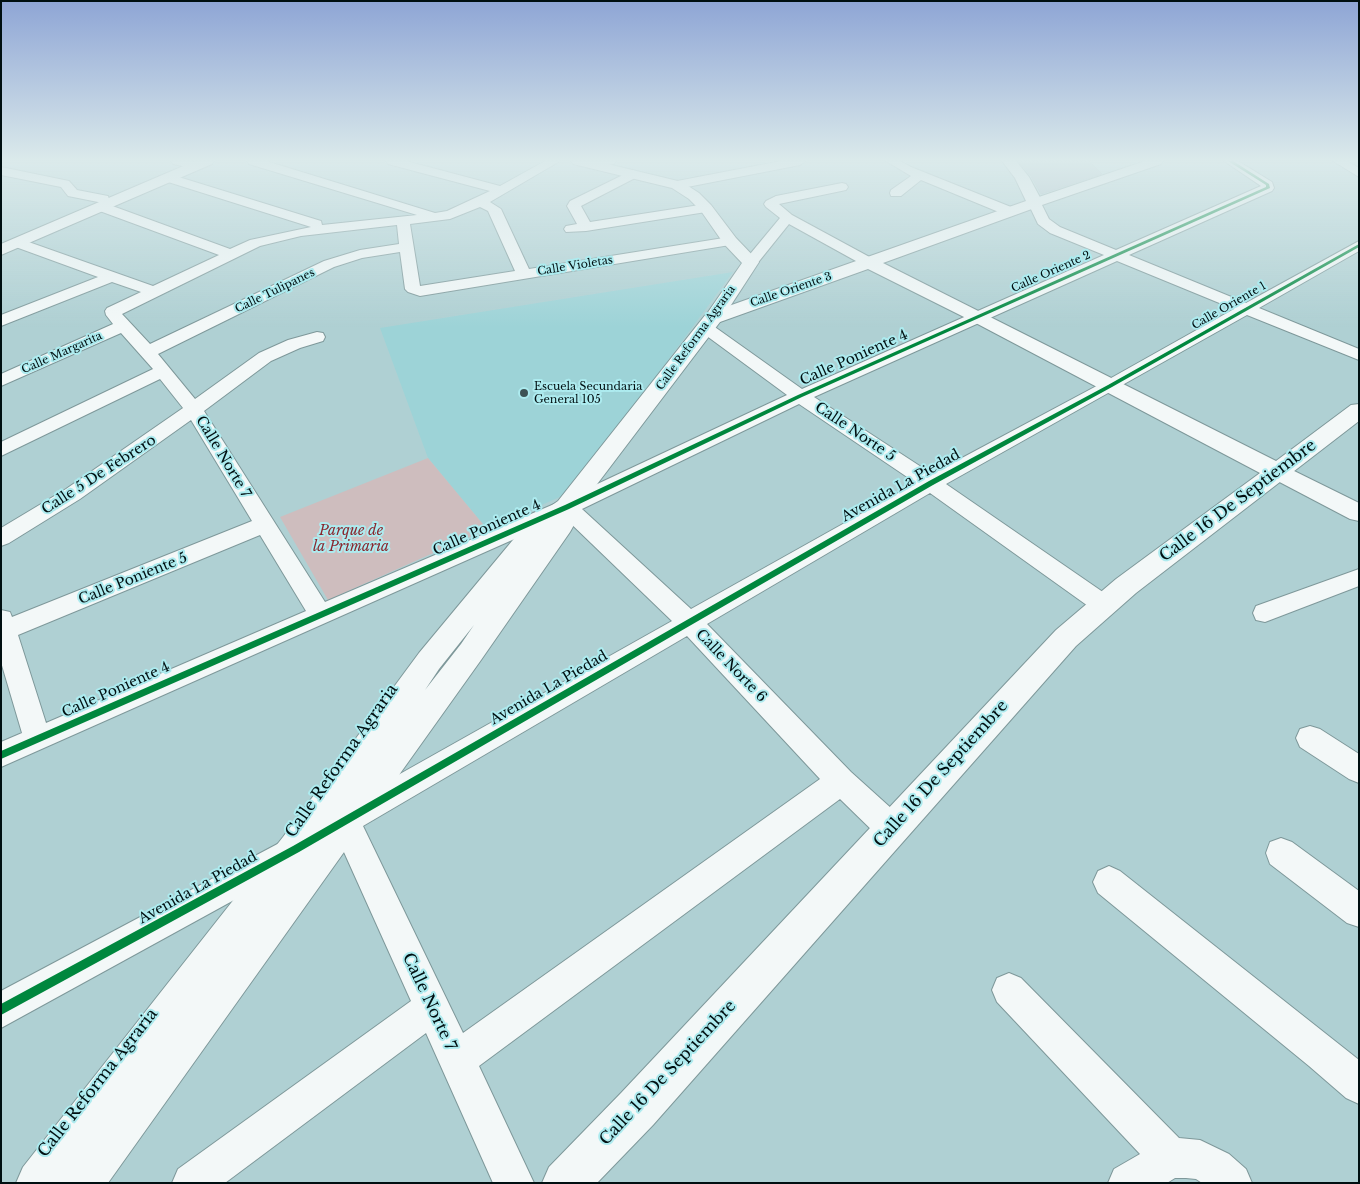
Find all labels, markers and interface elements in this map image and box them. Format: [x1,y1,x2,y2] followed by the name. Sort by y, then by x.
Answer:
[1009,249,1093,295] street label: Calle Oriente 2
[536,254,614,278] street label: Calle Violetas
[233,266,317,316] street label: Calle Tulipanes
[749,270,833,310] street label: Calle Oriente 3
[1190,279,1268,333] street label: Calle Oriente 1
[654,283,738,393] street label: Calle Reforma Agraria
[798,327,910,389] street label: Calle Poniente 4
[20,329,104,377] street label: Calle Margarita
[534,380,642,406] place label: Escuela Secundaria General 105
[518,387,530,399] marker: Escuela Secundaria General 105
[812,399,898,465] street label: Calle Norte 5
[192,413,254,501] street label: Calle Norte 7
[39,432,159,518] street label: Calle 5 De Febrero
[1156,436,1320,566] street label: Calle 16 De Septiembre
[839,446,963,526] street label: Avenida La Piedad
[431,497,543,559] street label: Calle Poniente 4
[313,523,389,556] park label: Parque de la Primaria
[76,550,190,608] street label: Calle Poniente 5
[692,626,770,706] street label: Calle Norte 6
[487,647,611,729] street label: Avenida La Piedad
[60,659,172,721] street label: Calle Poniente 4
[282,681,402,841] street label: Calle Reforma Agraria
[870,697,1012,851] street label: Calle 16 De Septiembre
[136,848,260,928] street label: Avenida La Piedad
[398,950,460,1054] street label: Calle Norte 7
[596,997,740,1149] street label: Calle 16 De Septiembre
[34,1005,162,1161] street label: Calle Reforma Agraria

